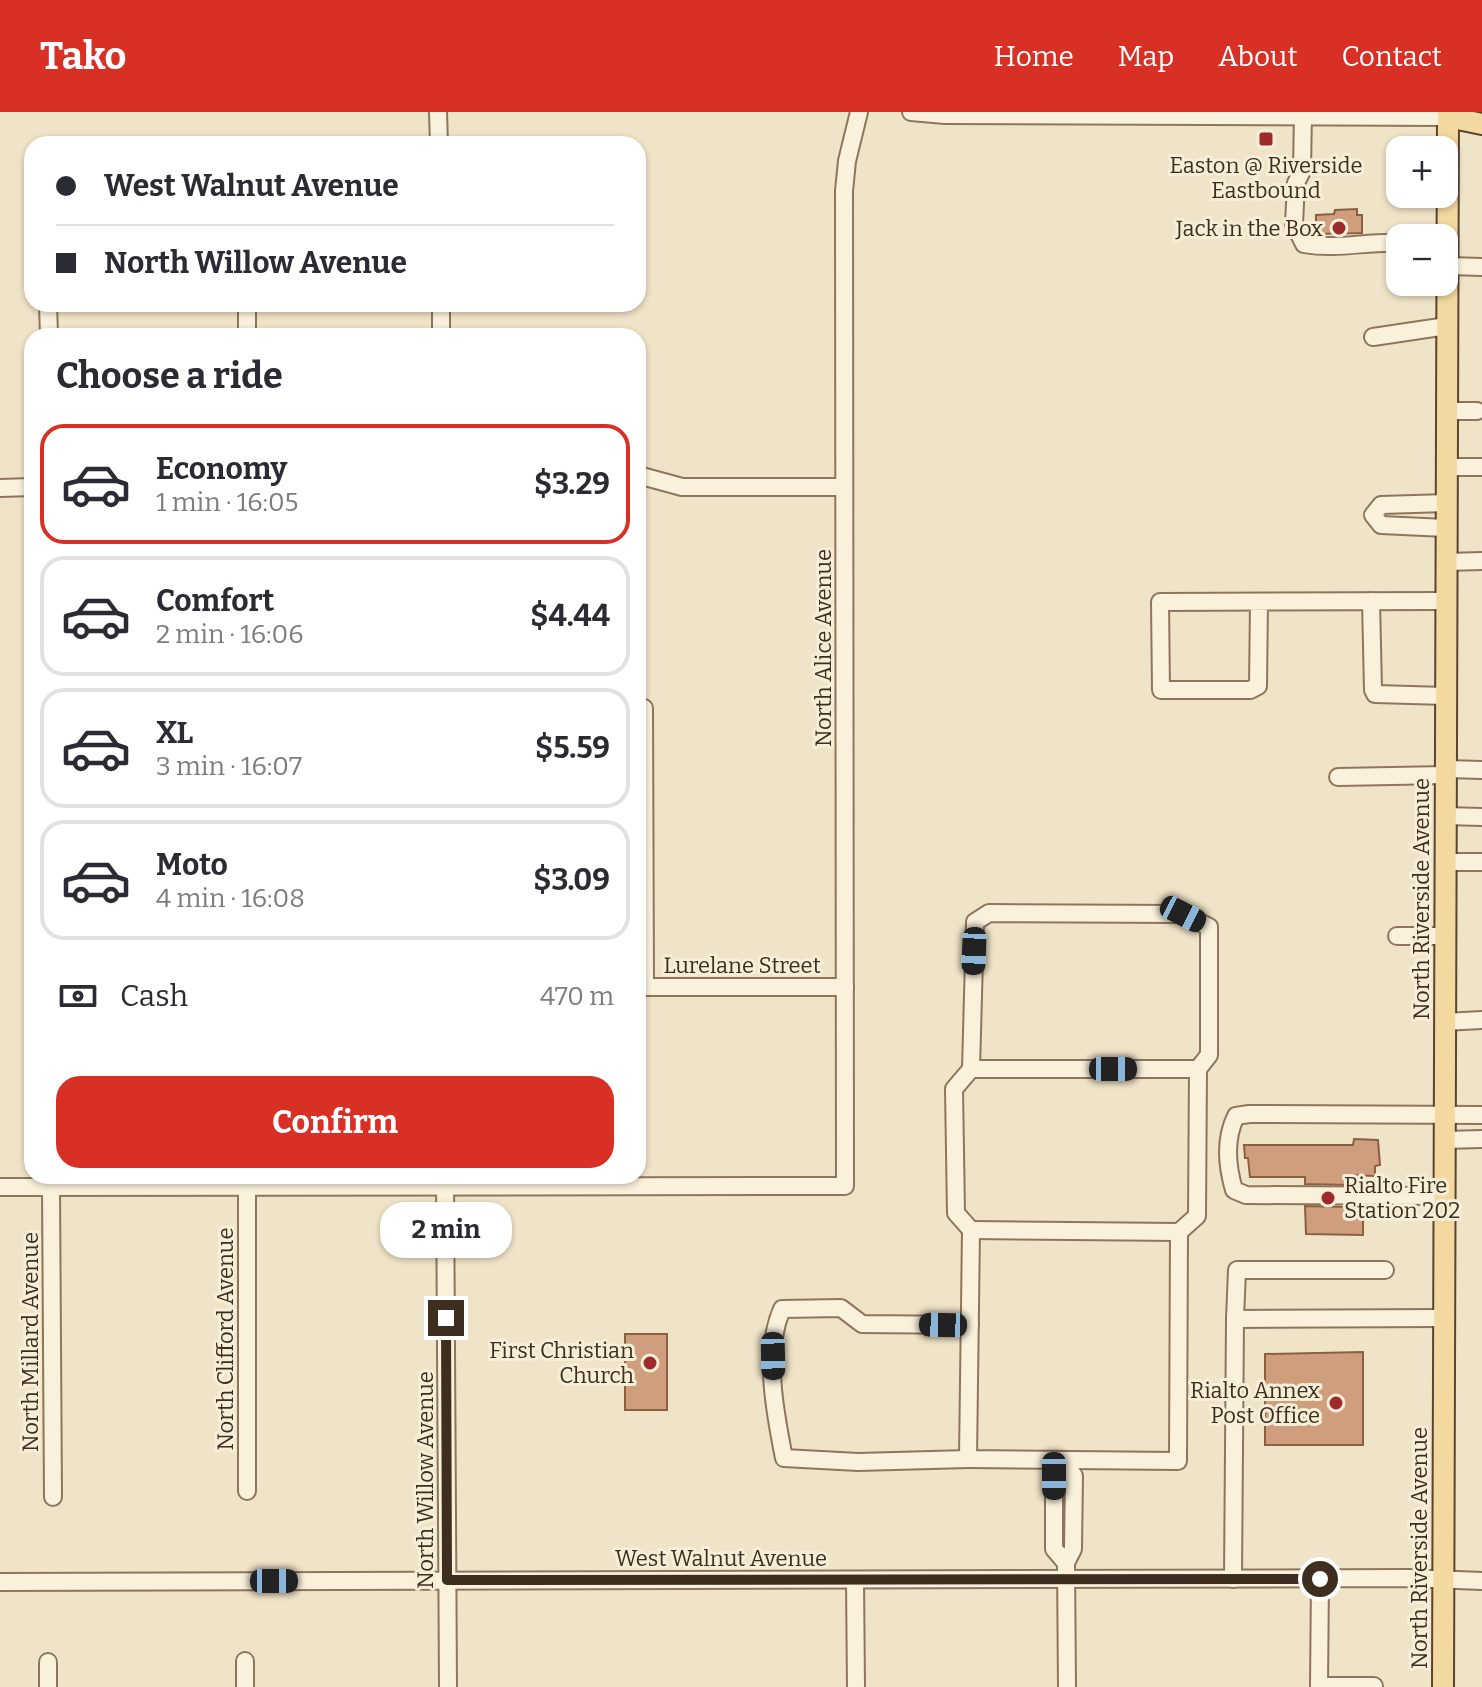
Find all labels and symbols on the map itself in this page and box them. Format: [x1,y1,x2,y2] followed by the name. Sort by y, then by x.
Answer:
[1257,130,1275,148] marker: Easton @ Riverside Eastbound
[1169,152,1363,204] place label: Easton @ Riverside Eastbound
[1175,215,1323,242] place label: Jack in the Box
[1330,219,1348,237] marker: Jack in the Box
[810,549,837,747] street label: North Alice Avenue
[1408,778,1435,1020] street label: North Riverside Avenue
[1156,892,1210,936] car
[961,927,987,975] car
[663,952,821,979] street label: Lurelane Street
[1089,1057,1137,1081] car
[1344,1172,1460,1224] place label: Rialto Fire Station 202
[1319,1189,1337,1207] marker: Rialto Fire Station 202
[380,1202,512,1258] callout: 2 min
[212,1227,239,1451] street label: North Clifford Avenue
[17,1232,44,1452] street label: North Millard Avenue
[428,1300,464,1336] route end
[919,1313,967,1337] car
[761,1332,785,1380] car
[489,1337,634,1389] place label: First Christian Church
[641,1354,659,1372] marker: First Christian Church
[412,1371,439,1589] street label: North Willow Avenue
[1190,1377,1320,1429] place label: Rialto Annex Post Office
[1327,1394,1345,1412] marker: Rialto Annex Post Office
[1406,1427,1433,1669] street label: North Riverside Avenue
[1042,1452,1066,1500] car
[615,1545,827,1572] street label: West Walnut Avenue
[1302,1561,1338,1597] route start
[250,1569,298,1593] car

